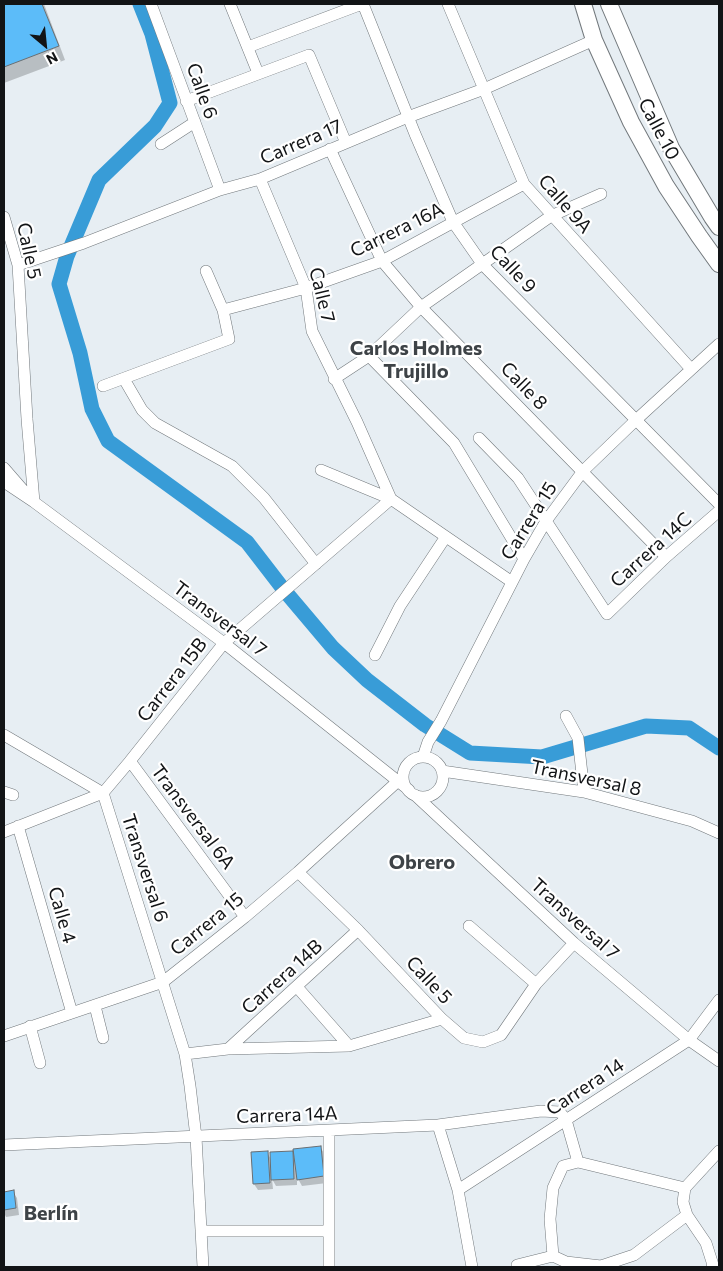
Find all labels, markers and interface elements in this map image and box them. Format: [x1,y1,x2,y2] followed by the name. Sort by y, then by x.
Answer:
[20,20,70,70] north arrow
[44,49,61,69] text: N
[181,60,223,122] street label: Calle 6
[633,94,685,164] street label: Calle 10
[257,115,345,169] street label: Carrera 17
[533,170,597,238] street label: Calle 9A
[347,198,447,262] street label: Carrera 16A
[12,221,46,281] street label: Calle 5
[485,240,541,298] street label: Calle 9
[304,265,340,325] street label: Calle 7
[350,336,482,383] district label: Carlos Holmes Trujillo
[496,357,552,415] street label: Calle 8
[496,478,562,564] street label: Carrera 15
[606,508,696,592] street label: Carrera 14C
[169,576,271,662] street label: Transversal 7
[132,634,212,726] street label: Carrera 15B
[529,755,643,801] street label: Transversal 8
[146,760,240,874] street label: Transversal 6A
[117,811,173,925] street label: Transversal 6
[389,850,455,874] district label: Obrero
[526,873,624,965] street label: Transversal 7
[43,884,81,946] street label: Calle 4
[166,888,248,960] street label: Carrera 15
[237,935,327,1019] street label: Carrera 14B
[401,951,457,1009] street label: Calle 5
[542,1053,628,1121] street label: Carrera 14
[236,1102,338,1128] street label: Carrera 14A
[24,1201,78,1225] district label: Berlín

